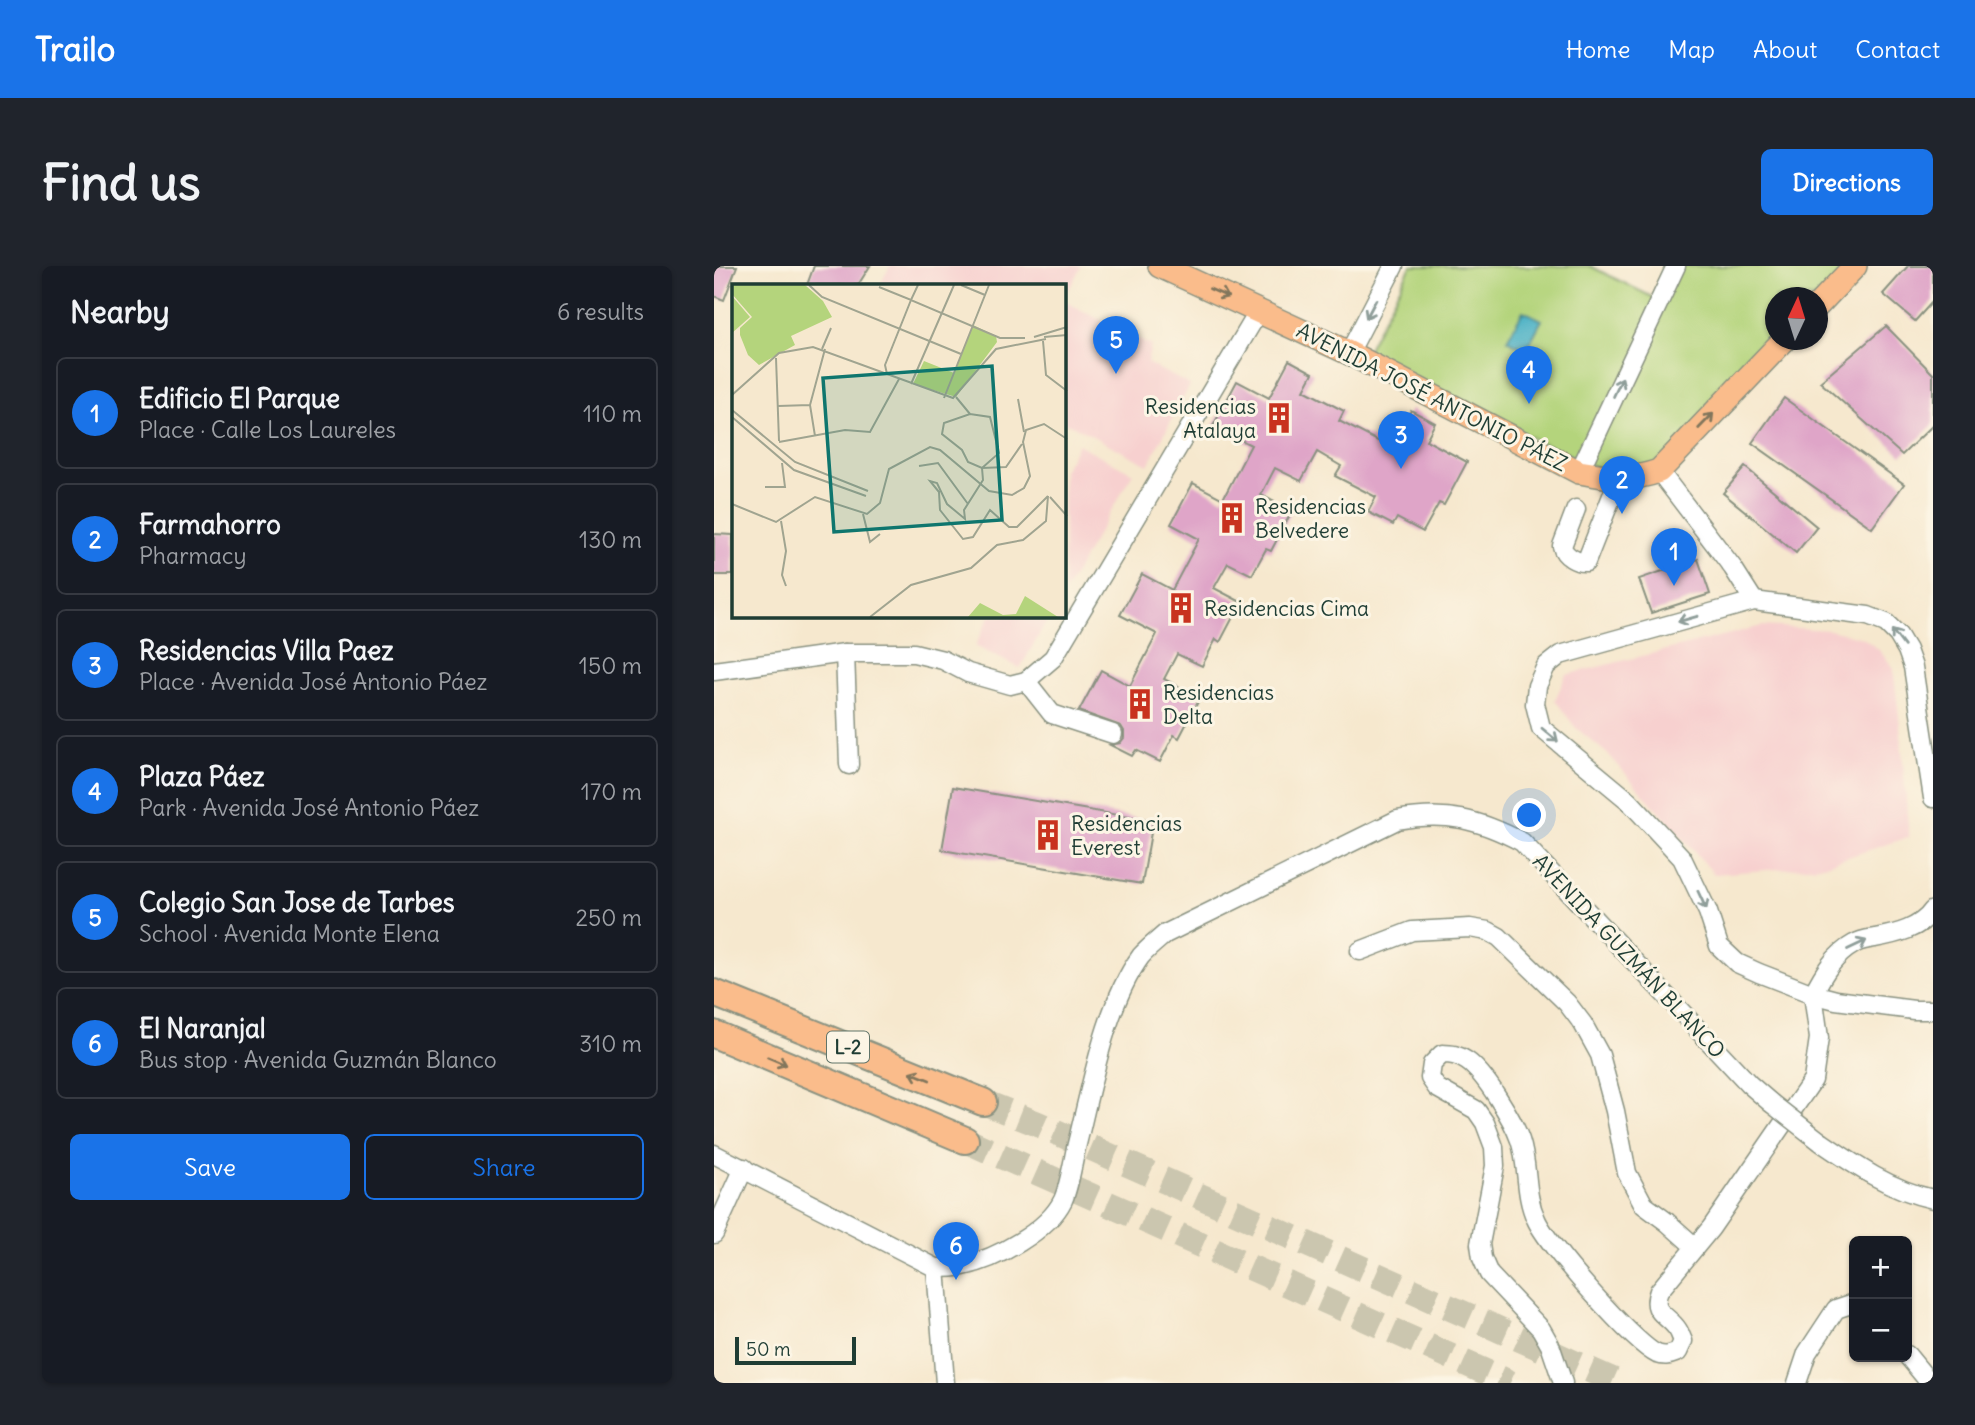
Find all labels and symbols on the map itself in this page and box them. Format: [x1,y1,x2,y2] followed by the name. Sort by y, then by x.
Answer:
[732,284,1066,618] inset map
[1208,287,1229,300] one-way arrow
[1765,287,1828,350] north arrow
[1364,299,1378,319] one-way arrow
[1093,316,1139,374] pin: 5
[1292,317,1572,477] street label: AVENIDA JOSÉ ANTONIO PÁEZ
[1506,346,1552,404] pin: 4
[1612,377,1626,398] one-way arrow
[1145,393,1256,444] place label: Residencias Atalaya
[1262,401,1296,435] building icon: Residencias Atalaya
[1378,411,1424,469] pin: 3
[1697,413,1714,430] one-way arrow
[1599,456,1645,514] pin: 2
[1255,493,1366,544] place label: Residencias Belvedere
[1215,501,1249,535] building icon: Residencias Belvedere
[1651,528,1697,586] pin: 1
[1164,591,1198,625] building icon: Residencias Cima
[1204,595,1369,622] place label: Residencias Cima
[1677,613,1700,626] one-way arrow
[1891,629,1906,647] one-way arrow
[1163,679,1274,730] place label: Residencias Delta
[1123,687,1157,721] building icon: Residencias Delta
[1540,728,1558,743] one-way arrow
[1512,798,1546,832] your location
[1071,810,1182,861] place label: Residencias Everest
[1031,818,1065,852] building icon: Residencias Everest
[1527,848,1731,1064] street label: AVENIDA GUZMÁN BLANCO
[1696,889,1709,910] one-way arrow
[1846,938,1867,951] one-way arrow
[827,1032,869,1062] road number: L-2
[766,1055,787,1068] one-way arrow
[909,1069,931,1082] one-way arrow
[933,1222,979,1280] pin: 6
[735,1334,856,1366] scale bar

